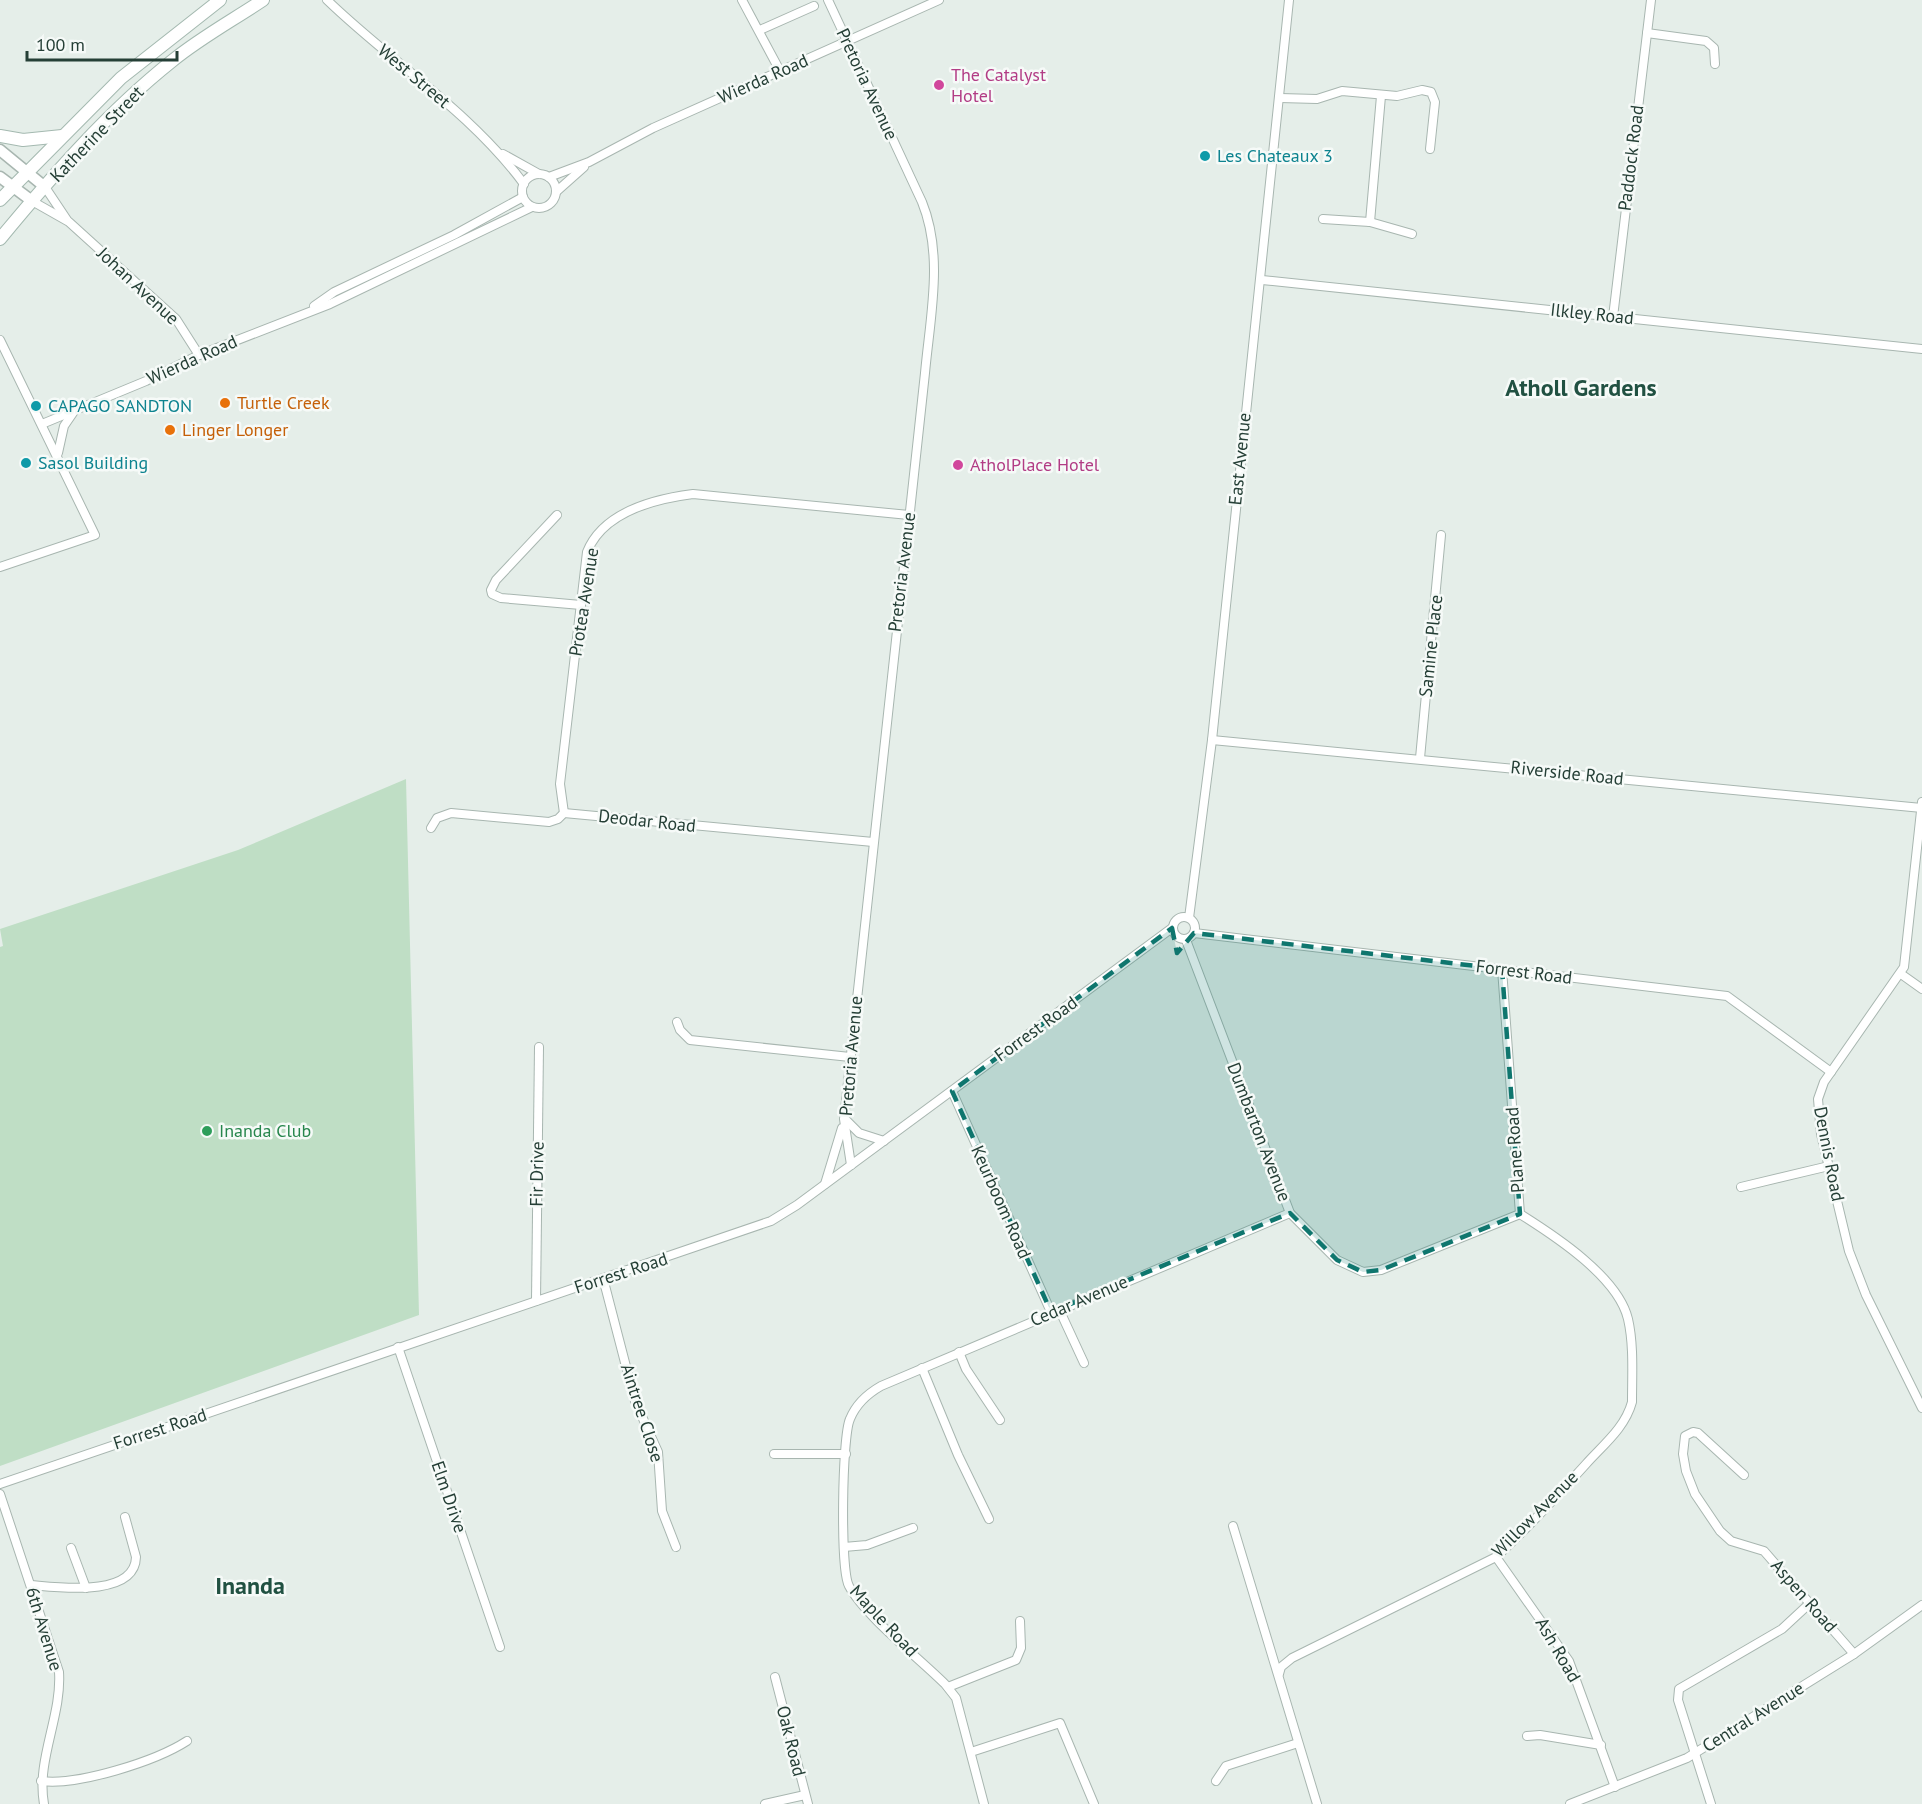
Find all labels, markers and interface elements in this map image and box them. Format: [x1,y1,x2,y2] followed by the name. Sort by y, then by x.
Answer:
[27,24,177,62] scale bar
[832,24,903,143] street label: Pretoria Avenue
[36,33,85,56] text: 100 m
[373,39,455,113] street label: West Street
[714,48,812,109] street label: Wierda Road
[951,63,1046,107] place label: The Catalyst Hotel
[932,78,946,92] marker: The Catalyst Hotel
[45,81,148,187] street label: Katherine Street
[1613,104,1648,212] street label: Paddock Road
[1217,144,1333,167] place label: Les Chateaux 3
[1198,149,1212,163] marker: Les Chateaux 3
[92,241,184,329] street label: Johan Avenue
[1549,298,1635,329] street label: Ilkley Road
[143,329,241,390] street label: Wierda Road
[1505,372,1657,403] district label: Atholl Gardens
[237,391,330,414] place label: Turtle Creek
[48,394,192,417] place label: CAPAGO SANDTON
[218,396,232,410] marker: Turtle Creek
[29,399,43,413] marker: CAPAGO SANDTON
[1223,412,1256,506] street label: East Avenue
[182,418,288,441] place label: Linger Longer
[163,423,177,437] marker: Linger Longer
[38,451,148,474] place label: Sasol Building
[970,453,1100,476] place label: AtholPlace Hotel
[19,456,33,470] marker: Sasol Building
[951,458,965,472] marker: AtholPlace Hotel
[883,511,920,633] street label: Pretoria Avenue
[564,546,603,658] street label: Protea Avenue
[1414,594,1447,698] street label: Samine Place
[1509,755,1625,790] street label: Riverside Road
[597,804,697,837] street label: Deodar Road
[1475,954,1574,989] street label: Forrest Road
[990,991,1082,1066] street label: Forrest Road
[834,995,867,1117] street label: Pretoria Avenue
[1222,1059,1297,1205] street label: Dumbarton Avenue
[1809,1105,1850,1203] street label: Dennis Road
[1500,1106,1529,1194] street label: Plane Road
[219,1119,311,1142] place label: Inanda Club
[200,1124,214,1138] marker: Inanda Club
[524,1141,549,1207] street label: Fir Drive
[966,1142,1037,1262] street label: Keurboom Road
[571,1247,670,1298] street label: Forrest Road
[1026,1270,1131,1331] street label: Cedar Avenue
[616,1361,669,1465] street label: Aintree Close
[110,1403,209,1454] street label: Forrest Road
[426,1458,473,1536] street label: Elm Drive
[1487,1466,1583,1562] street label: Willow Avenue
[1766,1554,1842,1637] street label: Aspen Road
[215,1570,285,1601] district label: Inanda
[845,1580,924,1661] street label: Maple Road
[21,1584,68,1673] street label: 6th Avenue
[1531,1613,1586,1686] street label: Ash Road
[1698,1676,1808,1757] street label: Central Avenue
[772,1703,811,1779] street label: Oak Road

